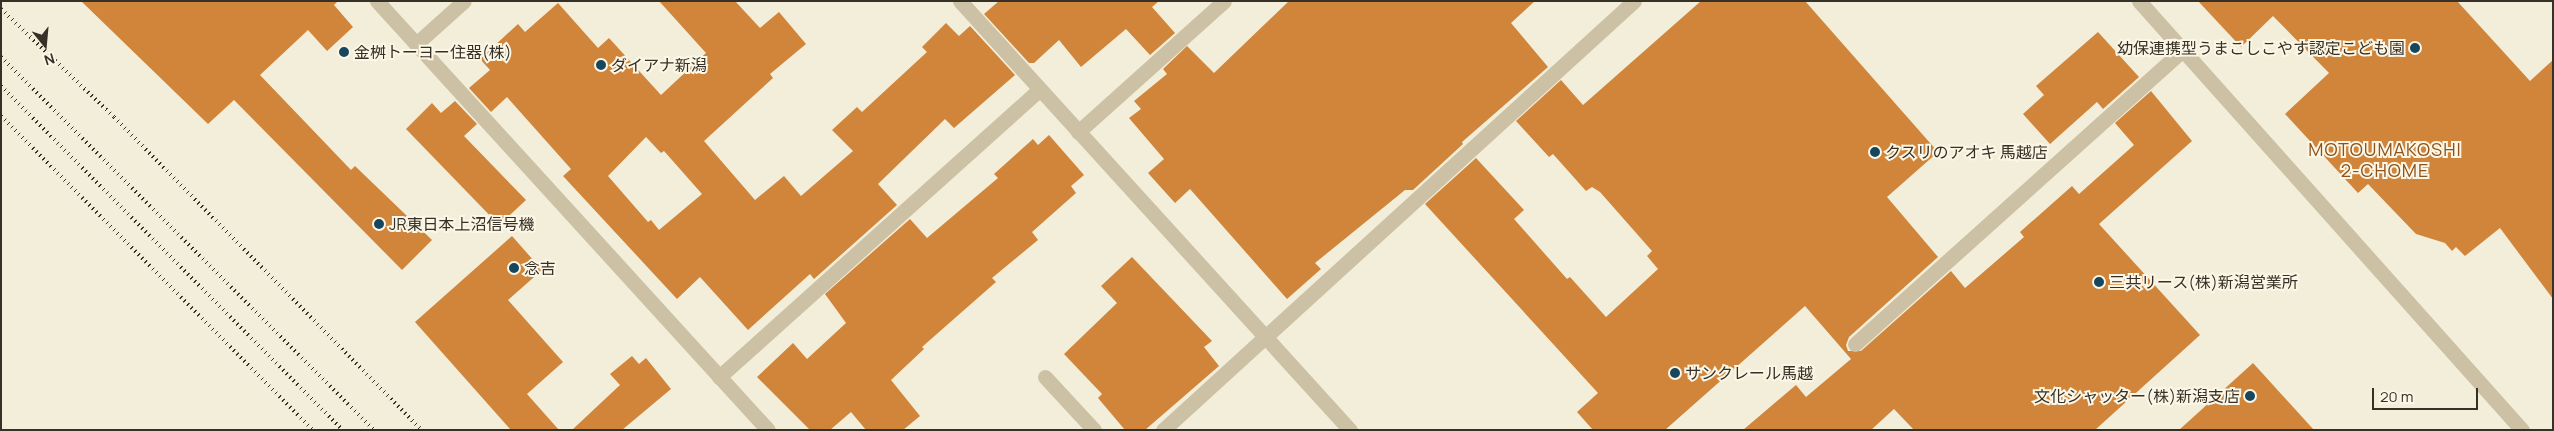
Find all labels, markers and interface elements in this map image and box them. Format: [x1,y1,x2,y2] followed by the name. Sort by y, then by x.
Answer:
[20,20,70,70] north arrow
[2117,38,2405,58] place label: 幼保連携型うまこしこやす認定こども園
[354,42,512,62] place label: 金桝トーヨー住器(株)
[2409,42,2421,54] marker: 幼保連携型うまこしこやす認定こども園
[338,46,350,58] marker: 金桝トーヨー住器(株)
[42,49,57,70] text: N
[611,55,707,75] place label: ダイアナ新潟
[595,59,607,71] marker: ダイアナ新潟
[2307,139,2463,182] district label: MOTOUMAKOSHI 2-CHOME
[1885,142,2048,162] place label: クスリのアオキ 馬越店
[1869,146,1881,158] marker: クスリのアオキ 馬越店
[389,214,535,234] place label: JR東日本上沼信号機
[373,218,385,230] marker: JR東日本上沼信号機
[524,258,556,278] place label: 念吉
[508,262,520,274] marker: 念吉
[2109,272,2299,292] place label: 三共リース(株)新潟営業所
[2093,276,2105,288] marker: 三共リース(株)新潟営業所
[1685,363,1813,383] place label: サンクレール馬越
[1669,367,1681,379] marker: サンクレール馬越
[2374,378,2480,410] scale bar
[2034,386,2240,406] place label: 文化シャッター(株)新潟支店
[2380,386,2413,407] text: 20 m
[2244,390,2256,402] marker: 文化シャッター(株)新潟支店

